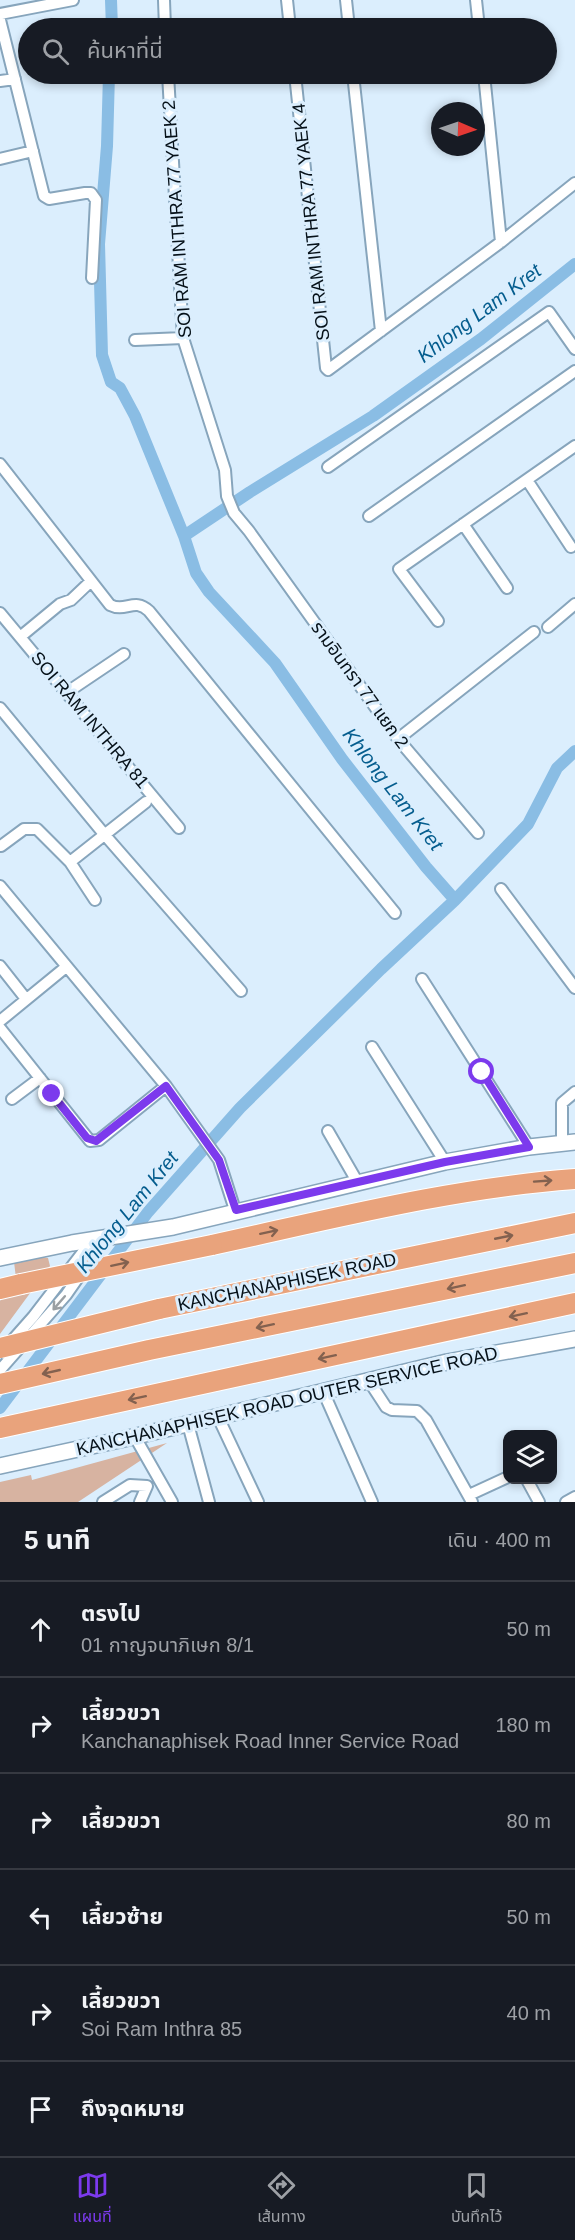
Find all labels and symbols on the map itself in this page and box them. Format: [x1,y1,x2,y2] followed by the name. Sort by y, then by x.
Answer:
[159,99,195,339] street label: SOI RAM INTHRA 77 YAEK 2
[289,102,333,342] street label: SOI RAM INTHRA 77 YAEK 4
[431,102,485,156] north arrow
[413,259,546,367] water label: Khlong Lam Kret
[307,618,413,752] street label: รามอินทรา 77 แยก 2
[27,648,153,792] street label: SOI RAM INTHRA 81
[338,724,448,856] water label: Khlong Lam Kret
[468,1058,494,1084] route start
[38,1080,64,1106] route end
[72,1146,183,1277] water label: Khlong Lam Kret
[533,1175,553,1186] one-way arrow
[259,1226,278,1238] one-way arrow
[494,1231,513,1242] one-way arrow
[176,1249,398,1315] street label: KANCHANAPHISEK ROAD
[109,1258,129,1269] one-way arrow
[447,1282,466,1293] one-way arrow
[52,1295,66,1310] one-way arrow
[509,1310,528,1321] one-way arrow
[256,1321,275,1332] one-way arrow
[74,1343,500,1459] street label: KANCHANAPHISEK ROAD OUTER SERVICE ROAD
[318,1351,337,1363] one-way arrow
[41,1367,60,1379] one-way arrow
[128,1393,147,1404] one-way arrow

